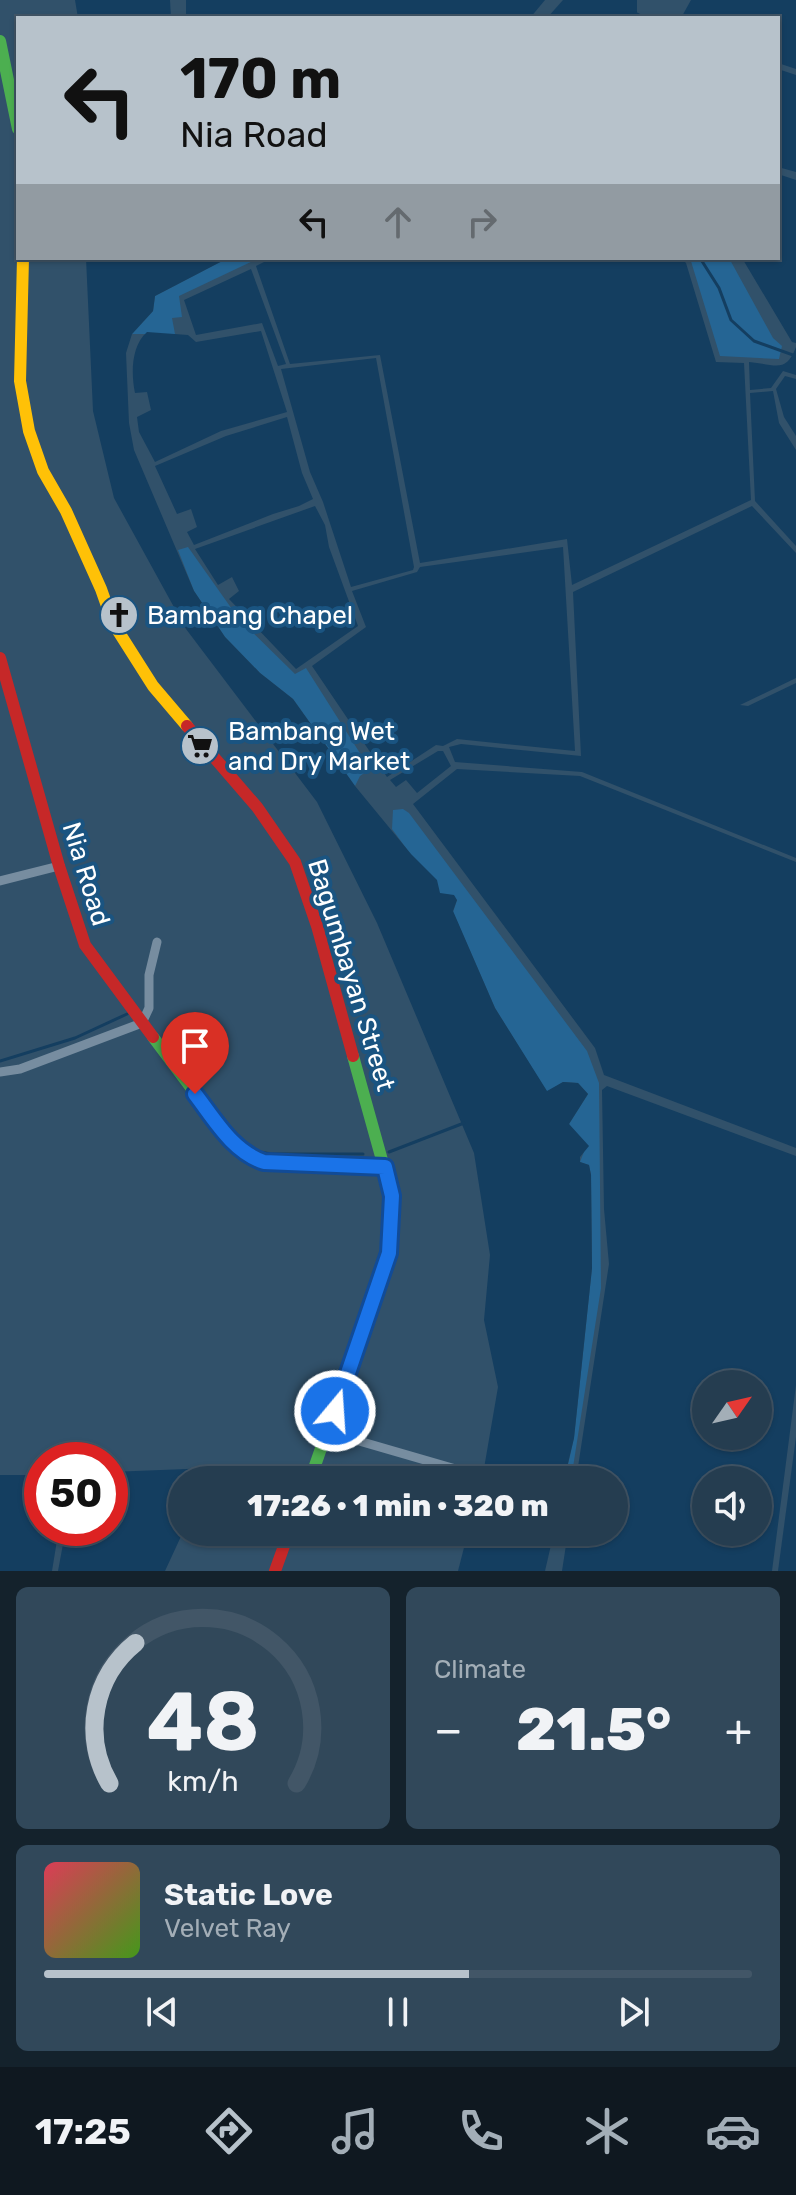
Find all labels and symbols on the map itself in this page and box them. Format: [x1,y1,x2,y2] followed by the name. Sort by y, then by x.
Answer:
[98,594,140,636] church icon: Bambang Chapel
[147,600,353,631] place label: Bambang Chapel
[228,716,410,777] place label: Bambang Wet and Dry Market
[179,725,221,767] supermarket icon: Bambang Wet and Dry Market
[56,818,116,930] street label: Nia Road
[301,855,401,1095] street label: Bagumbayan Street
[161,1012,229,1094] pin
[293,1369,377,1453] position arrow
[692,1370,772,1450] north arrow
[24,1442,128,1546] speed limit sign: 50

